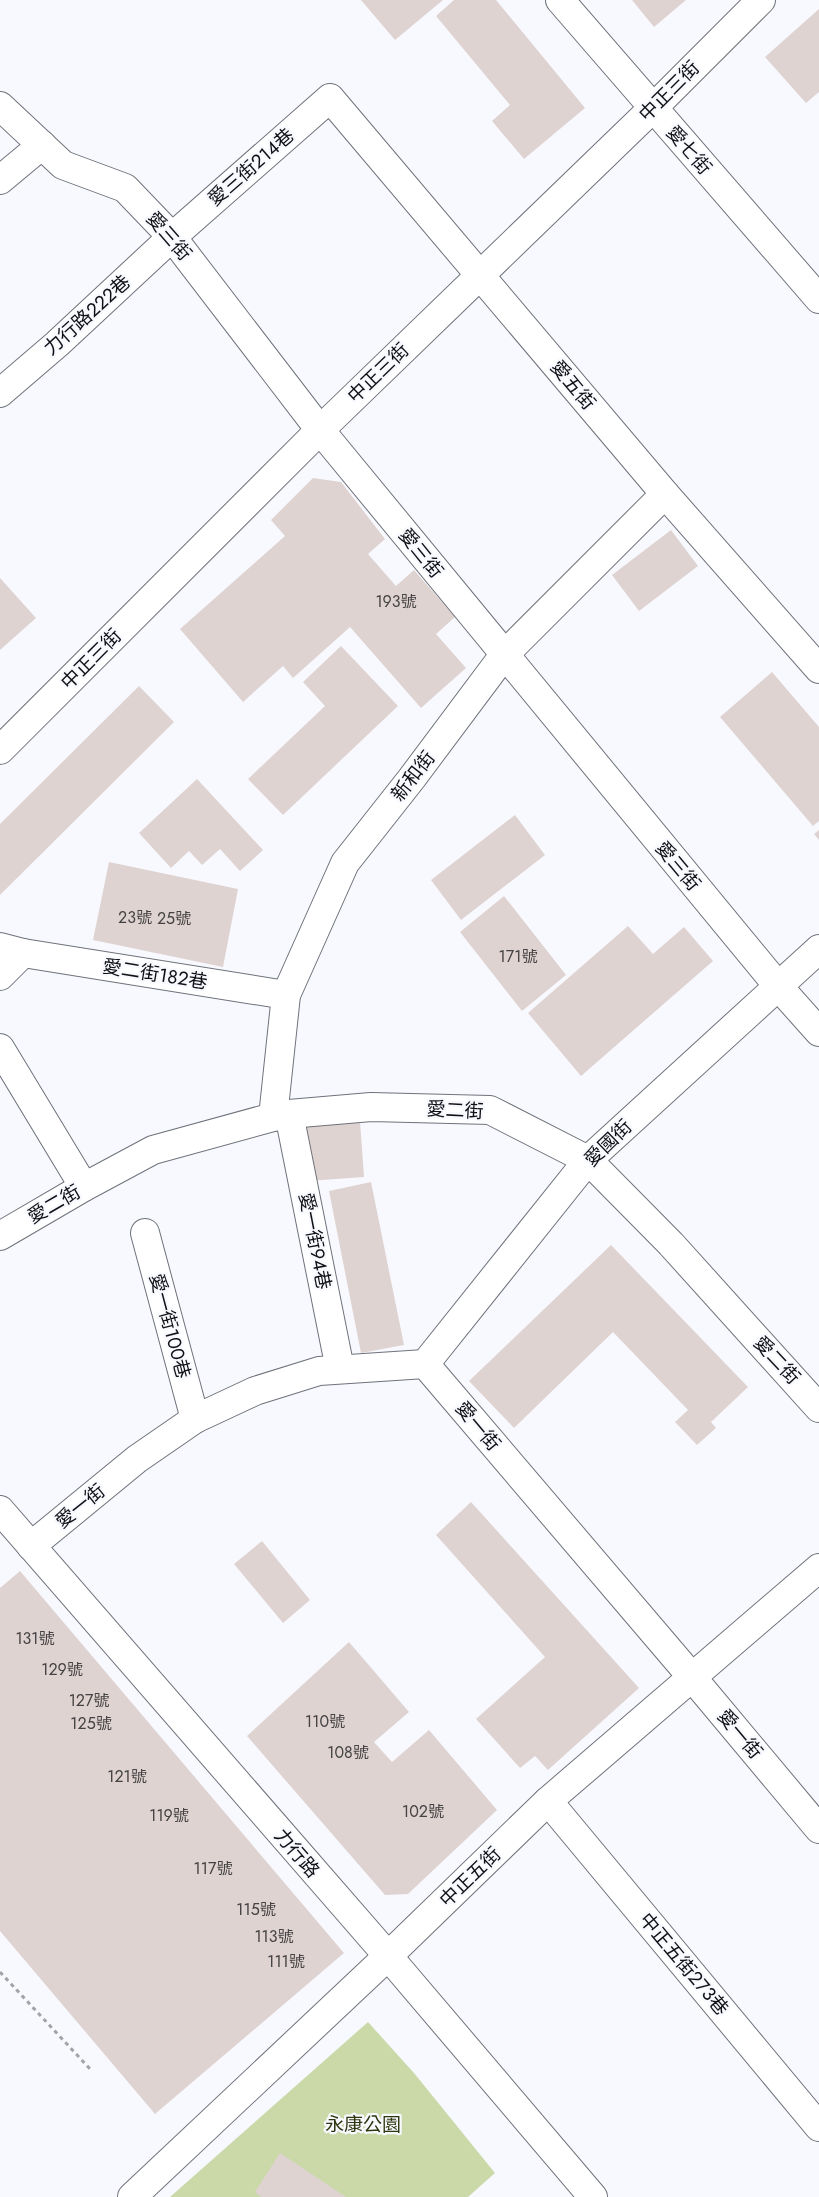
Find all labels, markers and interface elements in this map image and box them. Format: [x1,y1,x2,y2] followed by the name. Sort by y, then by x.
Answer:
[633,55,705,127] street label: 中正三街
[660,120,718,180] street label: 愛七街
[202,122,300,212] street label: 愛三街214巷
[140,206,198,266] street label: 愛三街
[38,269,136,361] street label: 力行路222巷
[341,337,415,409] street label: 中正三街
[544,354,602,416] street label: 愛五街
[393,522,449,584] street label: 愛三街
[375,590,417,613] house number: 193號
[55,623,127,695] street label: 中正三街
[385,745,441,807] street label: 新和街
[649,835,707,897] street label: 愛三街
[118,906,152,929] house number: 23號
[157,907,191,930] house number: 25號
[499,945,537,968] house number: 171號
[101,952,209,996] street label: 愛二街182巷
[426,1095,484,1125] street label: 愛二街
[578,1113,638,1173] street label: 愛國街
[23,1178,85,1230] street label: 愛二街
[292,1190,338,1292] street label: 愛一街94巷
[143,1271,197,1381] street label: 愛一街100巷
[748,1330,806,1390] street label: 愛二街
[449,1395,507,1457] street label: 愛一街
[49,1478,111,1534] street label: 愛一街
[15,1627,55,1650] house number: 131號
[41,1658,83,1681] house number: 129號
[69,1689,109,1712] house number: 127號
[711,1703,769,1765] street label: 愛一街
[305,1710,345,1733] house number: 110號
[70,1712,112,1735] house number: 125號
[327,1741,369,1764] house number: 108號
[107,1765,147,1788] house number: 121號
[402,1800,444,1823] house number: 102號
[149,1804,189,1827] house number: 119號
[268,1823,326,1883] street label: 力行路
[433,1841,507,1913] street label: 中正五街
[194,1857,232,1880] house number: 117號
[236,1898,276,1921] house number: 115號
[633,1907,735,2021] street label: 中正五街273巷
[254,1925,294,1948] house number: 113號
[267,1950,305,1973] house number: 111號
[325,2111,401,2138] park label: 永康公園

